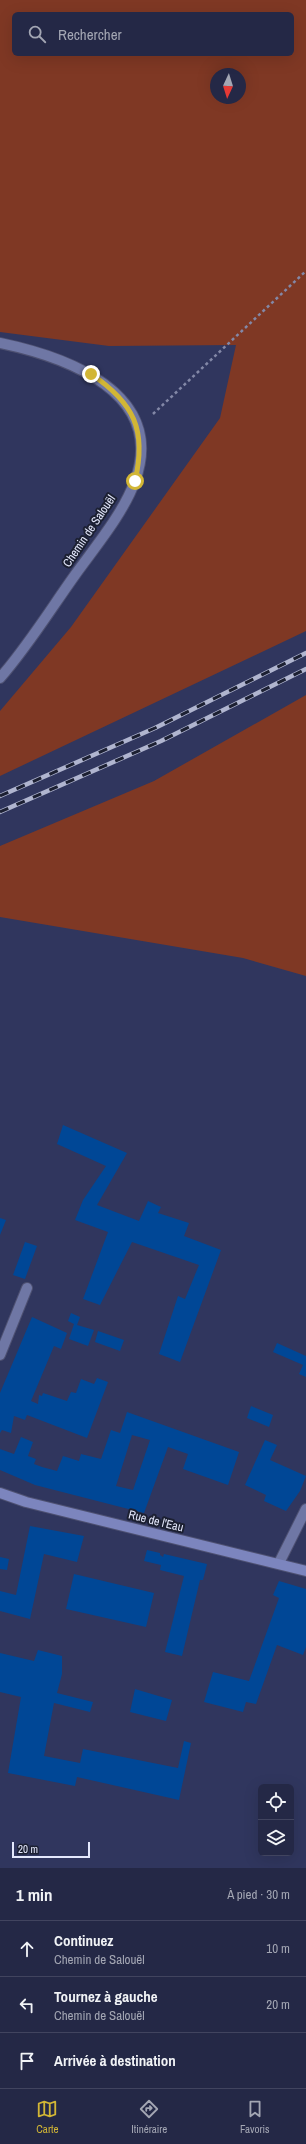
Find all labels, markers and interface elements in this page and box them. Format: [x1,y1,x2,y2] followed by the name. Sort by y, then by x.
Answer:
[12,12,294,56] search box
[26,23,48,45] icon: search
[58,24,122,45] text: Rechercher
[210,68,246,104] north arrow
[82,365,100,383] route end
[126,472,144,490] route start
[59,492,119,570] street label: Chemin de Salouël
[127,1506,185,1536] street label: Rue de l'Eau
[258,1784,294,1856] map controls
[258,1784,294,1820] button: locate
[258,1820,294,1856] button: layers
[12,1840,90,1859] scale bar
[18,1842,38,1856] text: 20 m
[16,1883,52,1906] text: 1 min
[227,1886,290,1903] text: À pied · 30 m
[54,1930,113,1951] text: Continuez
[16,1938,38,1960] icon: ahead
[266,1940,290,1957] text: 10 m
[54,1951,145,1968] text: Chemin de Salouël
[54,1986,158,2007] text: Tournez à gauche
[16,1994,38,2016] icon: left
[266,1996,290,2013] text: 20 m
[54,2007,145,2024] text: Chemin de Salouël
[16,2050,38,2072] icon: arrive
[54,2050,176,2071] text: Arrivée à destination
[36,2098,58,2136] tab: Carte
[131,2098,167,2136] tab: Itinéraire
[240,2098,270,2136] tab: Favoris

